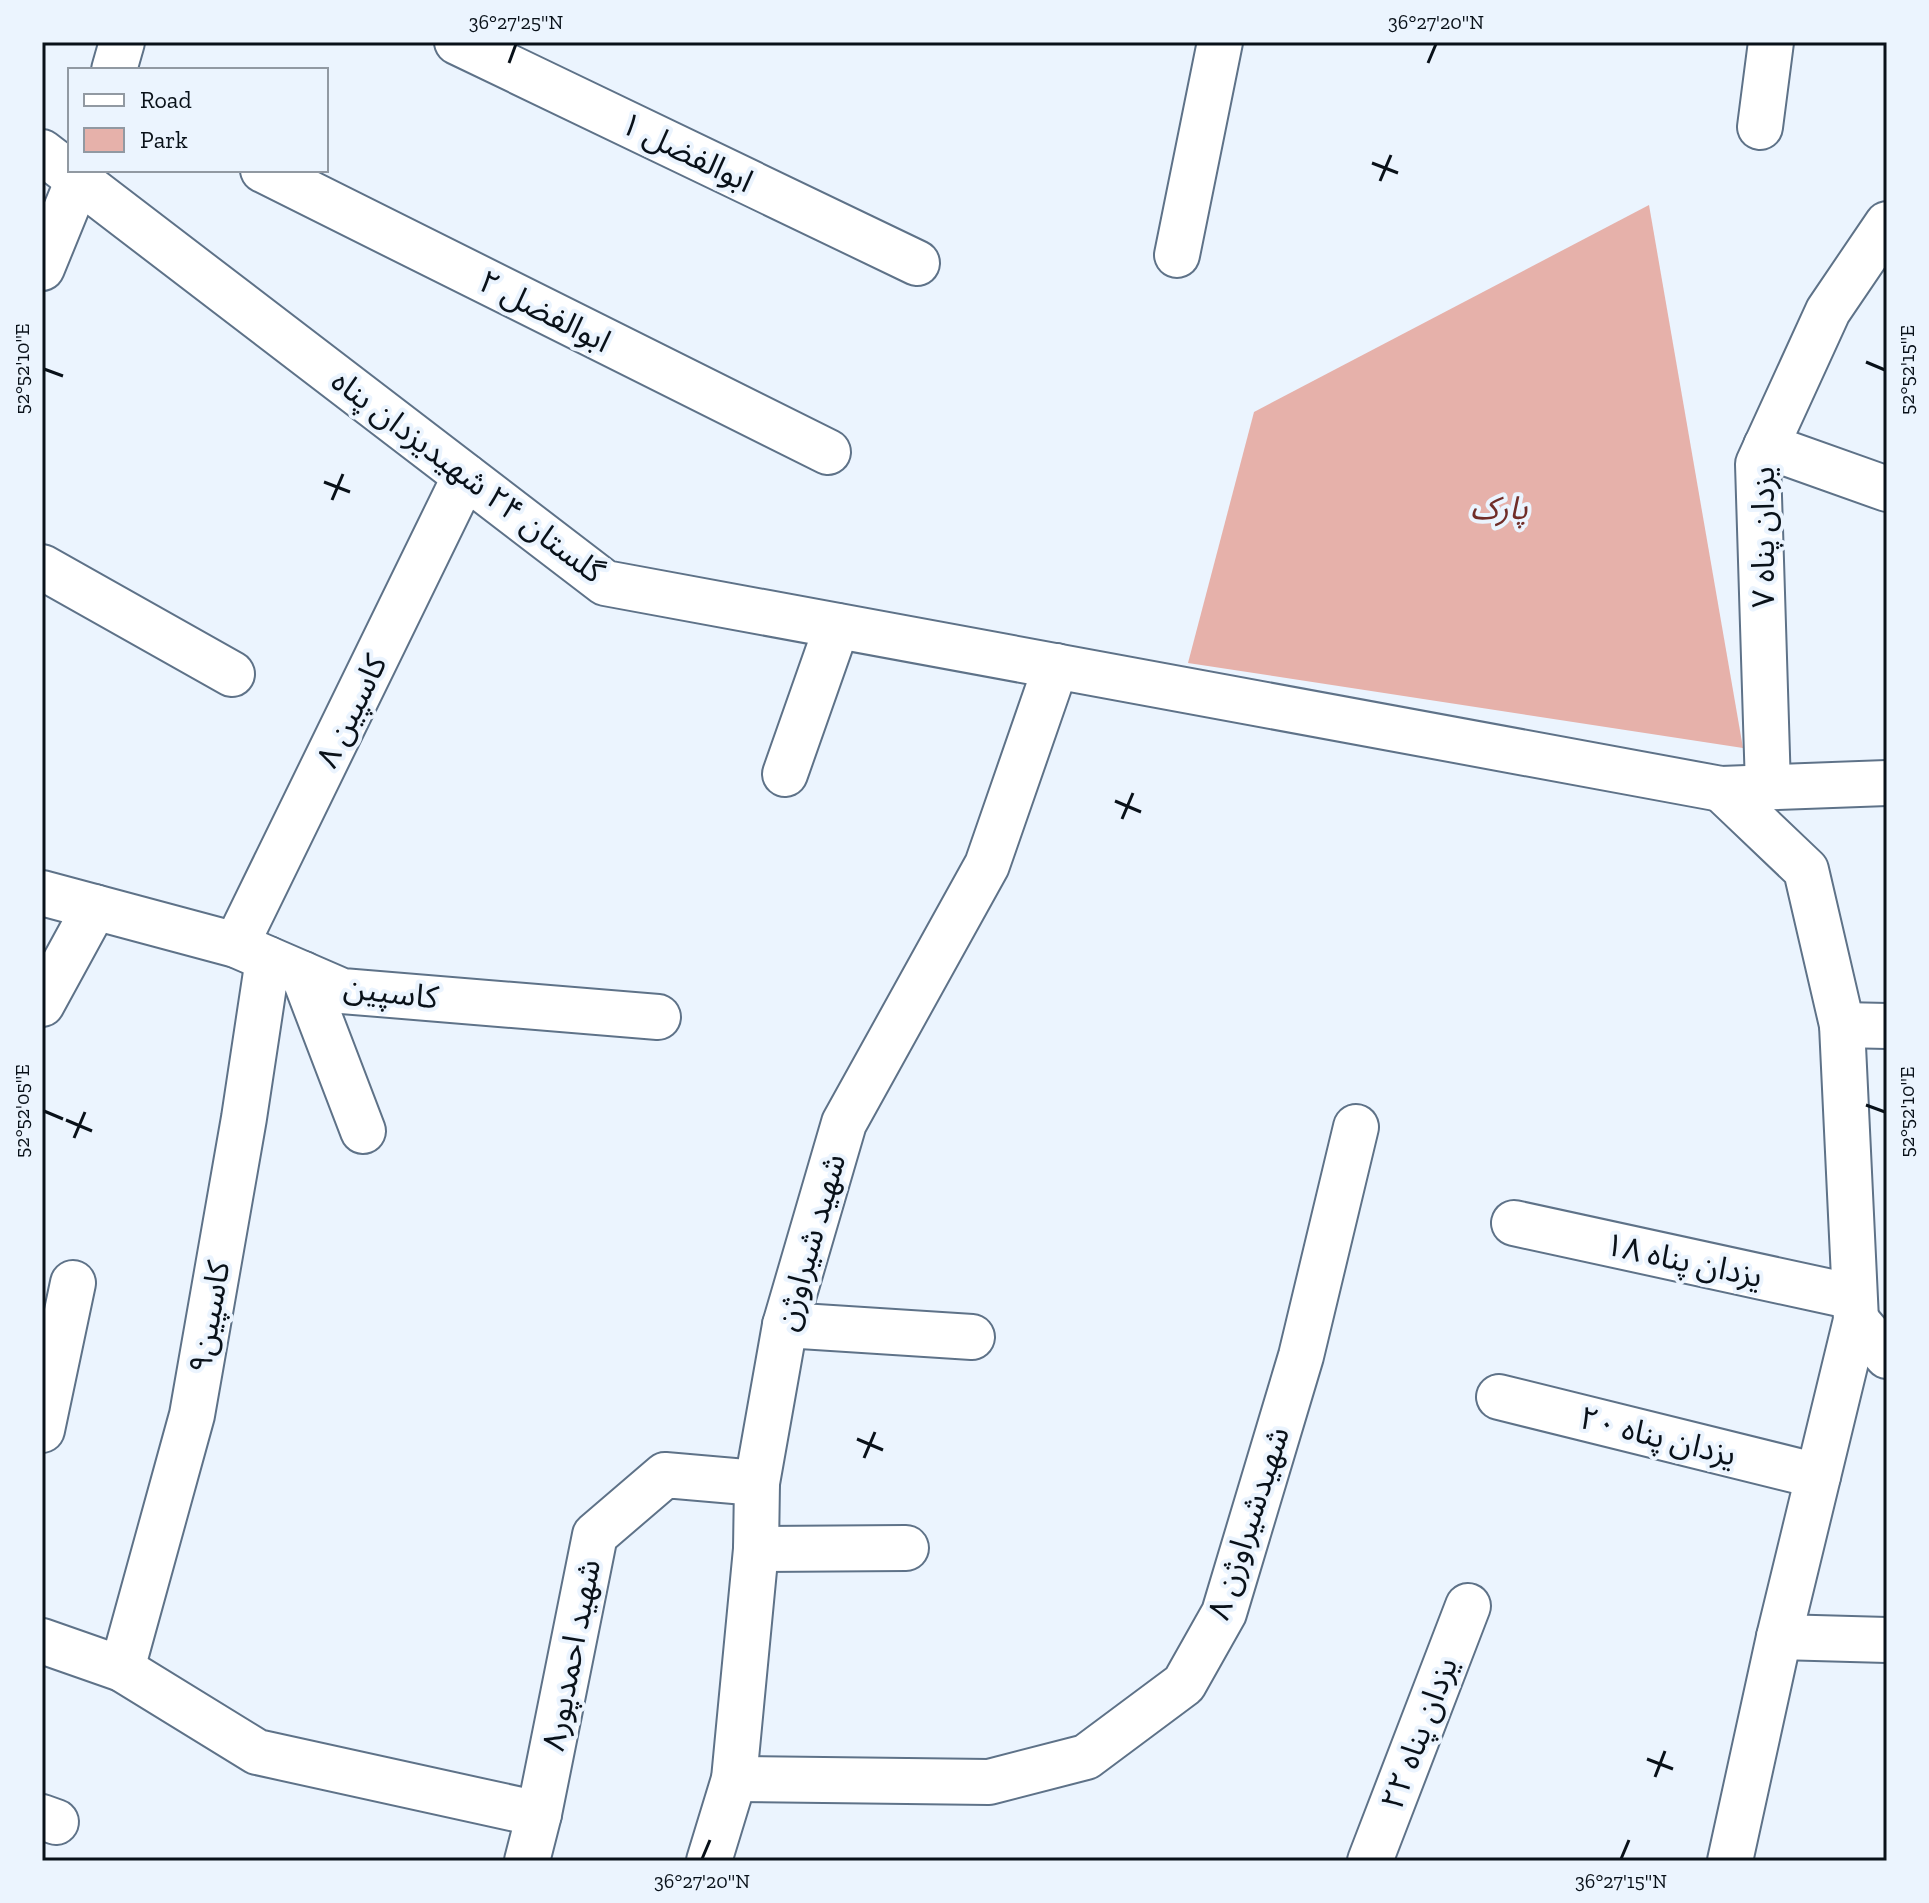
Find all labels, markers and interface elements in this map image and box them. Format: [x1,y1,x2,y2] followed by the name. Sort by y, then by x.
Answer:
[469,10,564,34] text: 36°27'25"N
[1388,10,1484,34] text: 36°27'20"N
[68,68,328,172] legend
[140,85,192,114] text: Road
[615,104,759,200] street label: ابوالفضل ۱
[140,125,188,154] text: Park
[473,262,617,360] street label: ابوالفضل ۲
[10,323,34,415] text: 52°52'10"E
[1895,325,1919,415] text: 52°52'15"E
[324,361,612,592] street label: گلستان ۲۴ شهیدیزدان پناه
[1744,466,1783,608] street label: یزدان پناه ۷
[1470,489,1528,529] park label: پارک
[308,648,396,774] street label: کاسپین ۸
[341,967,441,1018] street label: کاسپین
[10,1064,34,1158] text: 52°52'05"E
[1895,1066,1919,1158] text: 52°52'10"E
[767,1149,853,1335] street label: شهید شیراوژن
[1602,1225,1766,1296] street label: یزدان پناه ۱۸
[180,1257,239,1376] street label: کاسپین۹
[1575,1398,1740,1475] street label: یزدان پناه ۲۰
[1199,1422,1297,1624] street label: شهیدشیراوژن ۸
[534,1556,609,1754] street label: شهید احمدپور۸
[1373,1651,1467,1815] street label: یزدان پناه ۲۲
[654,1869,750,1893] text: 36°27'20"N
[1575,1869,1667,1893] text: 36°27'15"N

